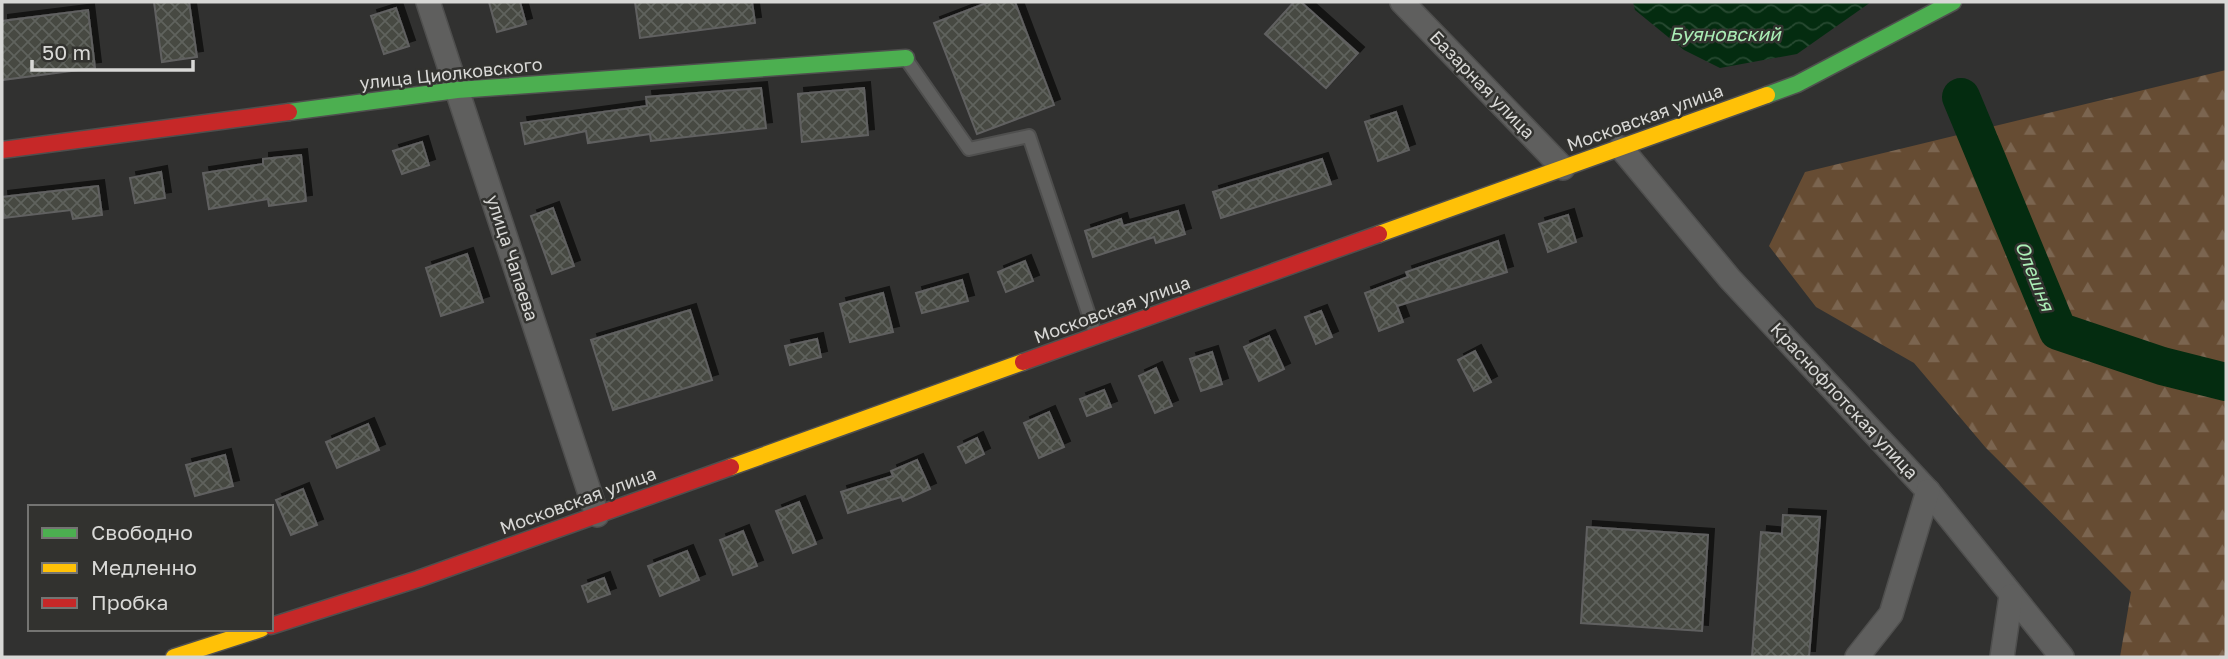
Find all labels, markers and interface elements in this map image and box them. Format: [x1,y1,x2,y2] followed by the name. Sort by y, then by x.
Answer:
[1669,22,1782,45] water label: Буяновский
[1426,26,1540,143] street label: Базарная улица
[32,28,192,72] scale bar
[42,39,91,65] text: 50 m
[358,52,543,94] street label: улица Циолковского
[1564,79,1726,156] street label: Московская улица
[482,192,544,323] street label: улица Чапаева
[2011,237,2060,315] water label: Олешня
[1031,271,1193,348] street label: Московская улица
[1766,317,1923,483] street label: Краснофлотская улица
[497,462,659,539] street label: Московская улица
[28,505,273,631] legend
[91,519,193,545] text: Свободно
[91,554,197,580] text: Медленно
[91,589,169,615] text: Пробка

